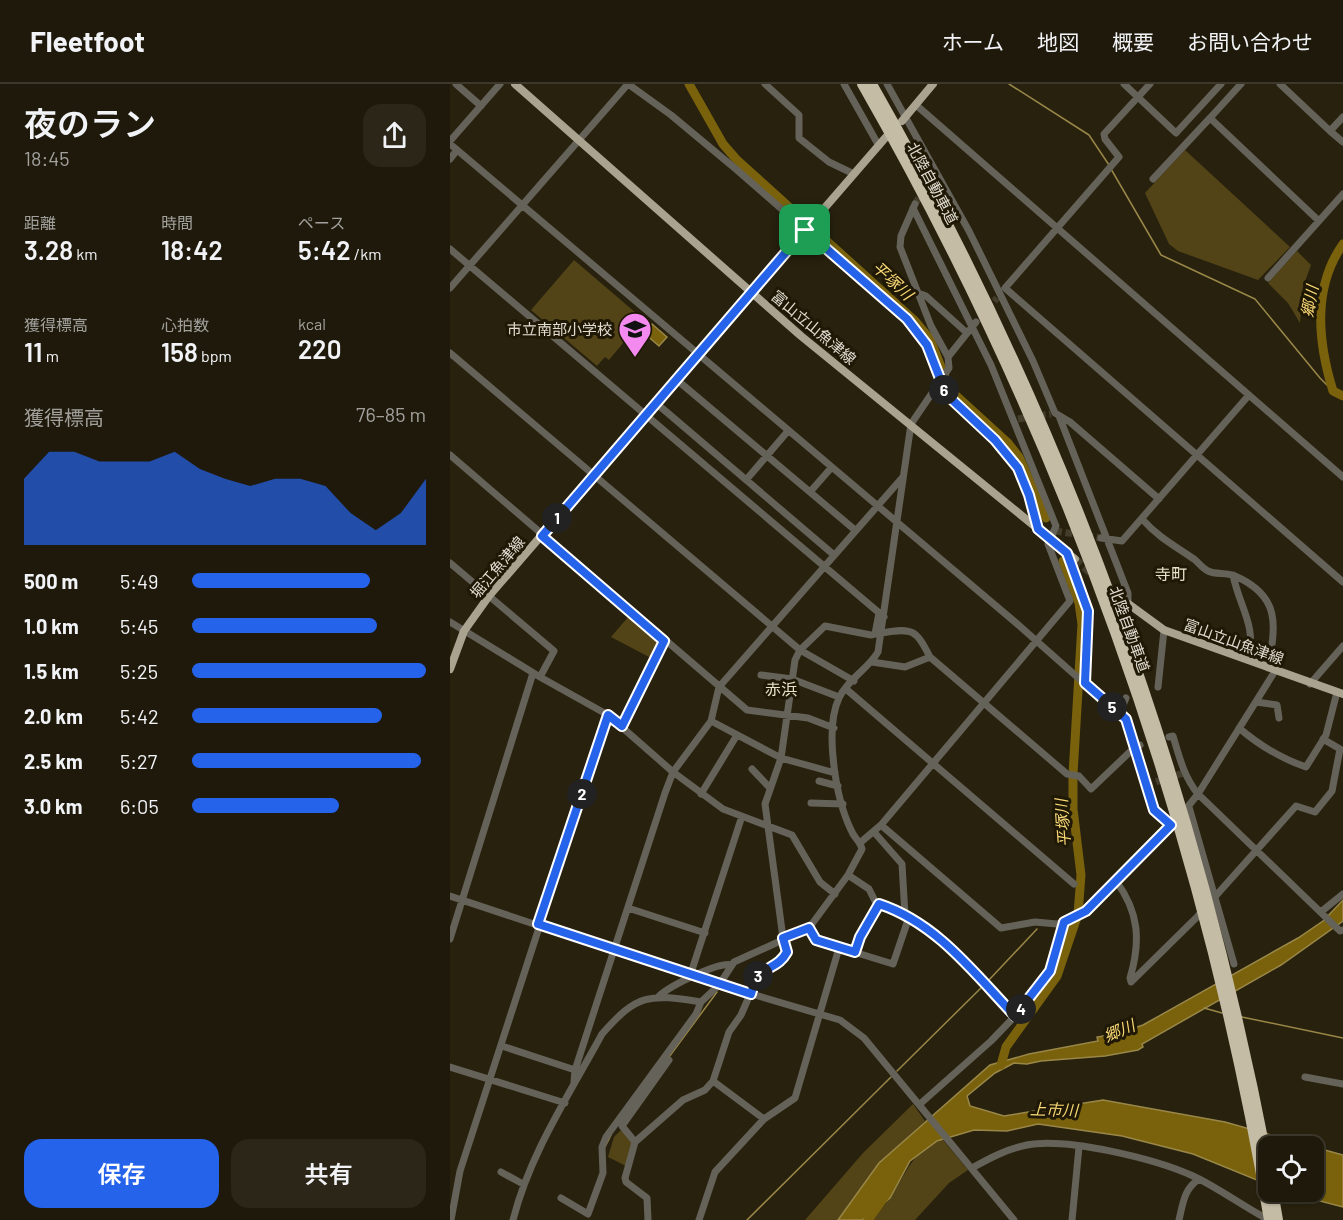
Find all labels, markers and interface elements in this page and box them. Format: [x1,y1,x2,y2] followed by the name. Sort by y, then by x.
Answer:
[30,24,145,58] text: Fleetfoot
[942,29,1004,54] text: ホーム
[1037,29,1079,54] text: 地図
[1112,29,1154,54] text: 概要
[1187,29,1313,54] text: お問い合わせ
[24,103,156,143] text: 夜のラン
[363,104,426,167] button: share
[904,139,962,227] street label: 北陸自動車道
[24,146,70,170] text: 18:45
[779,204,830,255] pin
[24,213,56,232] text: 距離
[161,213,193,232] text: 時間
[298,213,345,232] text: ペース
[788,213,821,246] icon: arrive
[24,234,73,265] text: 3.28
[161,234,223,265] text: 18:42
[298,234,351,265] text: 5:42
[73,244,98,263] text: km
[351,244,381,263] text: /km
[869,257,918,305] water label: 平塚川
[1297,282,1321,318] water label: 郷川
[768,286,860,368] street label: 富山立山魚津線
[617,311,653,358] school or university icon: 市立南部小学校
[298,314,326,333] text: kcal
[24,315,88,334] text: 獲得標高
[161,315,209,334] text: 心拍数
[507,320,612,338] place label: 市立南部小学校
[298,333,341,364] text: 220
[24,336,43,367] text: 11
[161,336,198,367] text: 158
[43,346,59,365] text: m
[198,346,232,365] text: bpm
[929,375,959,405] pin: 6
[940,380,948,399] text: 6
[356,402,426,426] text: 76–85 m
[24,405,104,429] text: 獲得標高
[542,503,572,533] pin: 1
[554,508,560,527] text: 1
[466,532,528,602] street label: 堀江魚津線
[1155,564,1187,583] district label: 寺町
[24,569,78,593] text: 500 m
[120,569,159,593] text: 5:49
[1106,584,1154,674] street label: 北陸自動車道
[24,614,79,638] text: 1.0 km
[120,614,158,638] text: 5:45
[1182,615,1286,667] street label: 富山立山魚津線
[24,659,79,683] text: 1.5 km
[120,659,158,683] text: 5:25
[765,679,797,698] district label: 赤浜
[1097,692,1127,722] pin: 5
[1108,697,1116,716] text: 5
[24,704,83,728] text: 2.0 km
[120,704,159,728] text: 5:42
[24,749,83,773] text: 2.5 km
[120,749,157,773] text: 5:27
[567,779,597,809] pin: 2
[578,784,586,803] text: 2
[24,794,82,818] text: 3.0 km
[120,794,159,818] text: 6:05
[1051,796,1073,848] water label: 平塚川
[743,961,773,991] pin: 3
[754,966,762,985] text: 3
[1006,994,1036,1024] pin: 4
[1016,999,1026,1018] text: 4
[1101,1014,1139,1045] water label: 郷川
[1030,1099,1080,1119] water label: 上市川
[1258,1136,1324,1202] map controls
[1258,1136,1324,1202] button: locate
[24,1139,219,1208] button: 保存
[231,1139,426,1208] button: 共有

